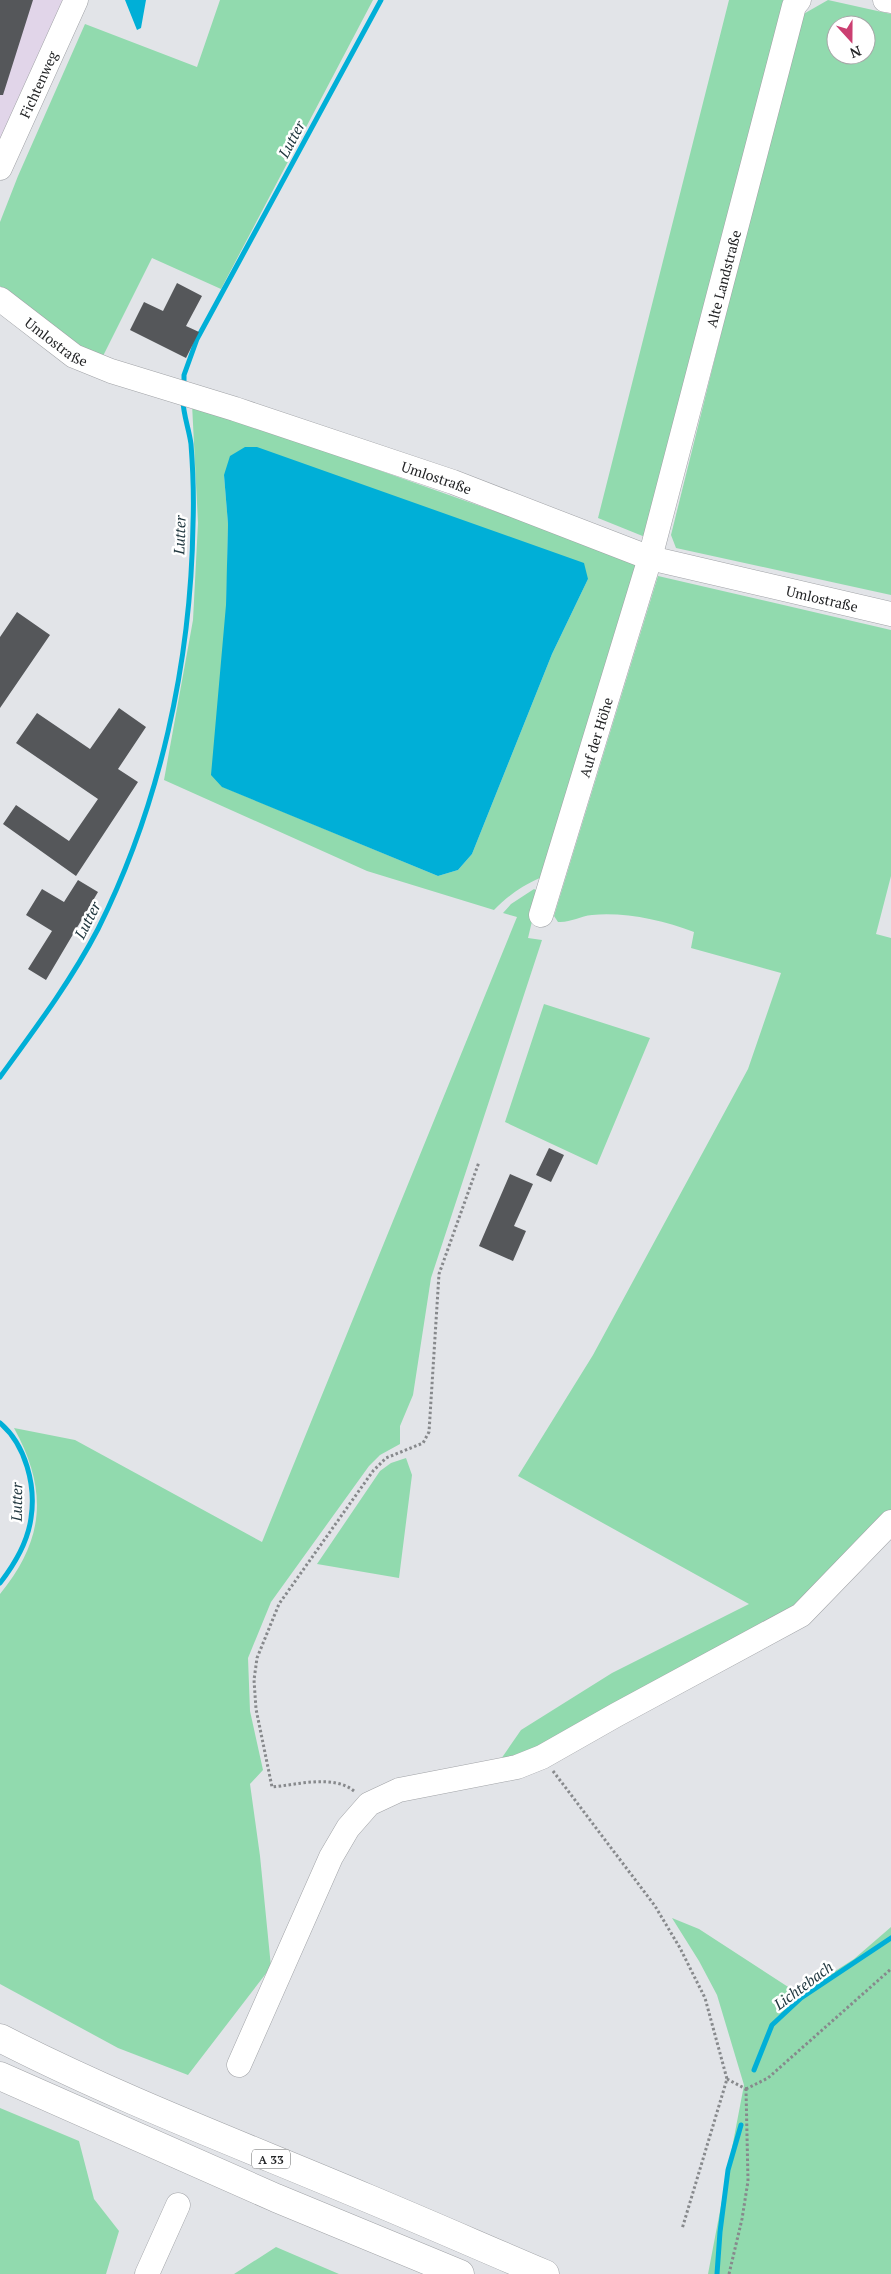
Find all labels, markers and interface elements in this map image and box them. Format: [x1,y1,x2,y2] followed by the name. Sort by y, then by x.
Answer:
[826,15,876,65] north arrow
[847,42,864,64] text: N
[15,47,62,121] street label: Fichtenweg
[273,116,310,162] water label: Lutter
[701,228,745,329] street label: Alte Landstraße
[21,312,91,370] street label: Umlostraße
[399,456,475,498] street label: Umlostraße
[168,514,190,556] water label: Lutter
[785,581,860,616] street label: Umlostraße
[574,695,616,779] street label: Auf der Höhe
[69,897,105,943] water label: Lutter
[6,1481,26,1523] water label: Lutter
[769,1956,837,2014] water label: Lichtebach
[252,2150,290,2168] road number: A 33

